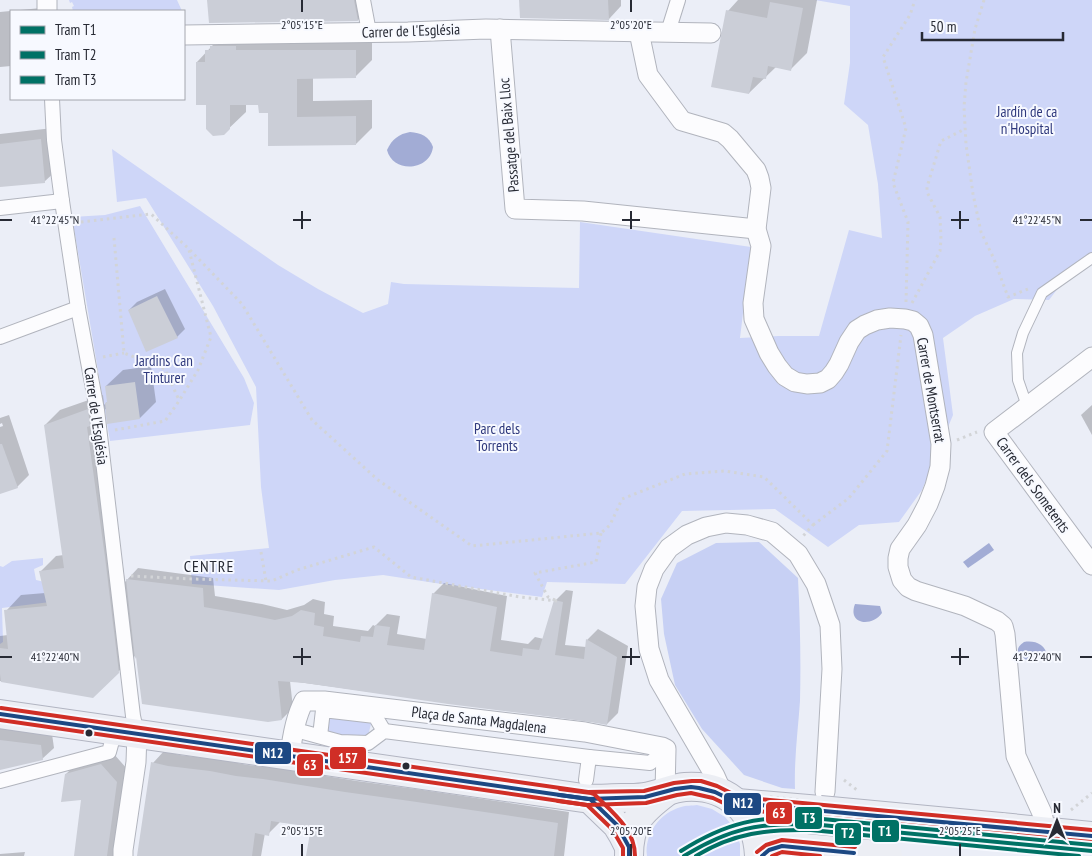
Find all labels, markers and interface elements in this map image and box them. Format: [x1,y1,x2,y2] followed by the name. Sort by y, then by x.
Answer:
[10,10,185,100] legend
[922,10,1063,42] scale bar
[281,17,323,32] text: 2°05'15"E
[610,17,652,32] text: 2°05'20"E
[930,17,956,36] text: 50 m
[361,19,461,42] street label: Carrer de l'Església
[55,20,97,39] text: Tram T1
[55,45,97,64] text: Tram T2
[55,70,97,89] text: Tram T3
[494,76,523,193] street label: Passatge del Baix Lloc
[996,102,1057,138] park label: Jardín de ca n'Hospital
[31,212,79,227] text: 41°22'45"N
[1013,212,1061,227] text: 41°22'45"N
[913,336,950,444] street label: Carrer de Montserrat
[134,351,193,387] park label: Jardins Can Tinturer
[80,366,113,466] street label: Carrer de l'Església
[474,419,520,455] park label: Parc dels Torrents
[992,433,1074,536] street label: Carrer dels Sometents
[184,556,234,576] district label: CENTRE
[31,649,79,664] text: 41°22'40"N
[1013,649,1061,664] text: 41°22'40"N
[411,702,548,737] street label: Plaça de Santa Magdalena
[84,728,94,738] unlabelled marker
[254,741,292,765] line badge: N12
[263,744,283,762] text: N12
[329,746,367,770] line badge: 157
[338,749,358,767] text: 157
[296,753,324,777] line badge: 63
[303,756,317,774] text: 63
[401,761,411,771] unlabelled marker
[723,792,762,816] line badge: N12
[733,794,753,812] text: N12
[1032,796,1082,846] north arrow
[1053,799,1061,817] text: N
[765,801,793,825] line badge: 63
[772,804,786,822] text: 63
[794,806,823,830] line badge: T3
[802,809,816,827] text: T3
[871,819,900,843] line badge: T1
[834,822,862,846] line badge: T2
[878,822,892,840] text: T1
[281,823,323,838] text: 2°05'15"E
[610,823,652,838] text: 2°05'20"E
[939,823,981,838] text: 2°05'25"E
[841,824,855,842] text: T2

